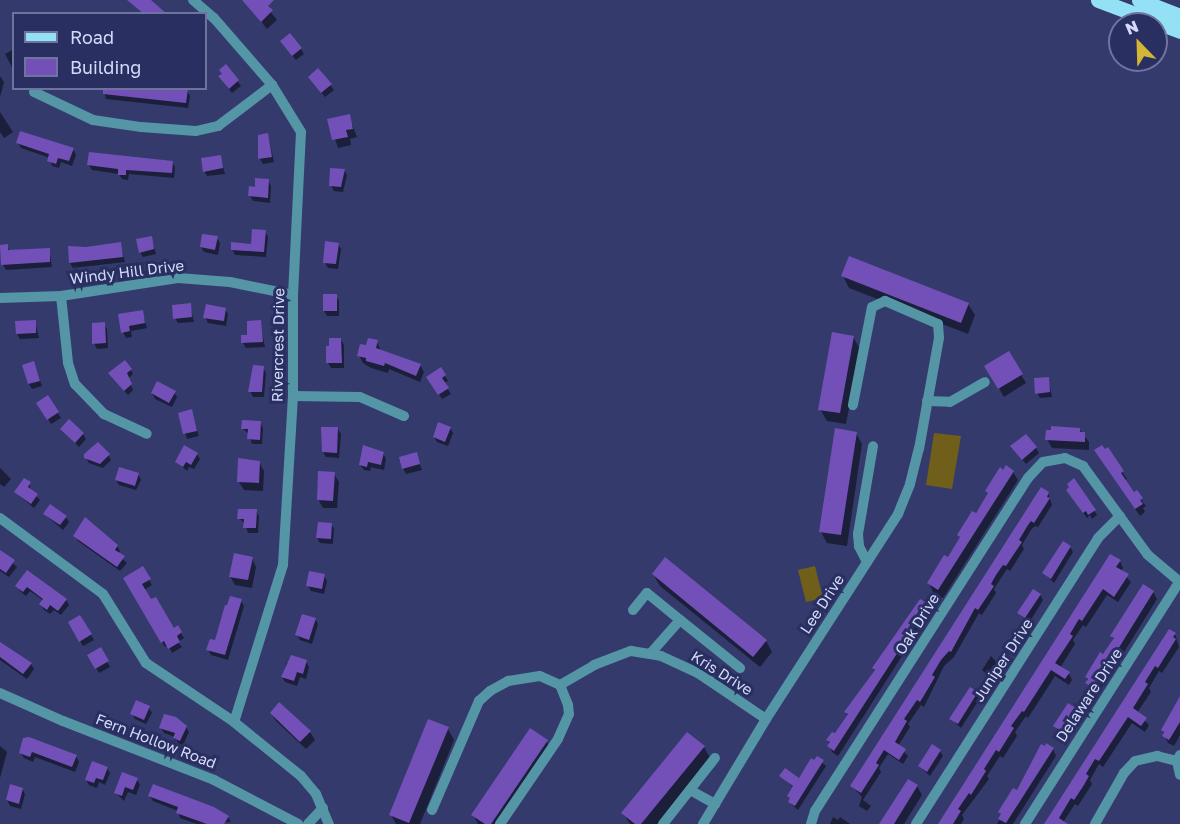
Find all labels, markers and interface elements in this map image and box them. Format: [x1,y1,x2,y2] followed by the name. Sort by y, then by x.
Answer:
[12,12,207,90] legend
[1108,12,1168,72] north arrow
[1122,16,1141,39] text: N
[70,26,114,48] text: Road
[70,56,141,78] text: Building
[69,256,185,288] street label: Windy Hill Drive
[268,288,288,402] street label: Rivercrest Drive
[796,571,848,637] street label: Lee Drive
[891,590,943,658] street label: Oak Drive
[969,615,1037,705] street label: Juniper Drive
[1052,645,1126,745] street label: Delaware Drive
[688,647,756,699] street label: Kris Drive
[93,710,219,772] street label: Fern Hollow Road

